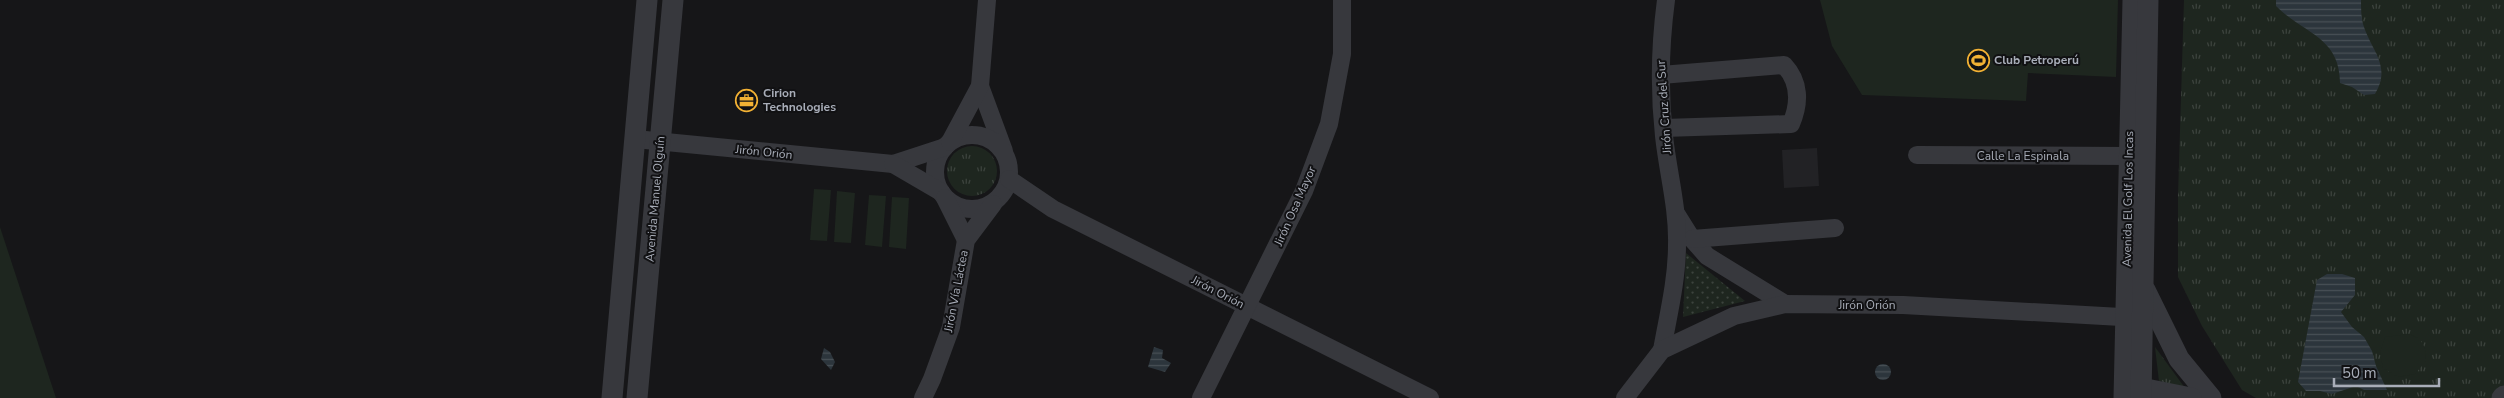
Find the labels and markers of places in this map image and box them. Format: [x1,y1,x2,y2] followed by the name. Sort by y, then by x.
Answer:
[1966,48,1990,72] sports icon: Club Petroperú
[1994,52,2079,68] place label: Club Petroperú
[763,85,836,115] place label: Cirion Technologies
[735,88,759,112] office icon: Cirion Technologies

